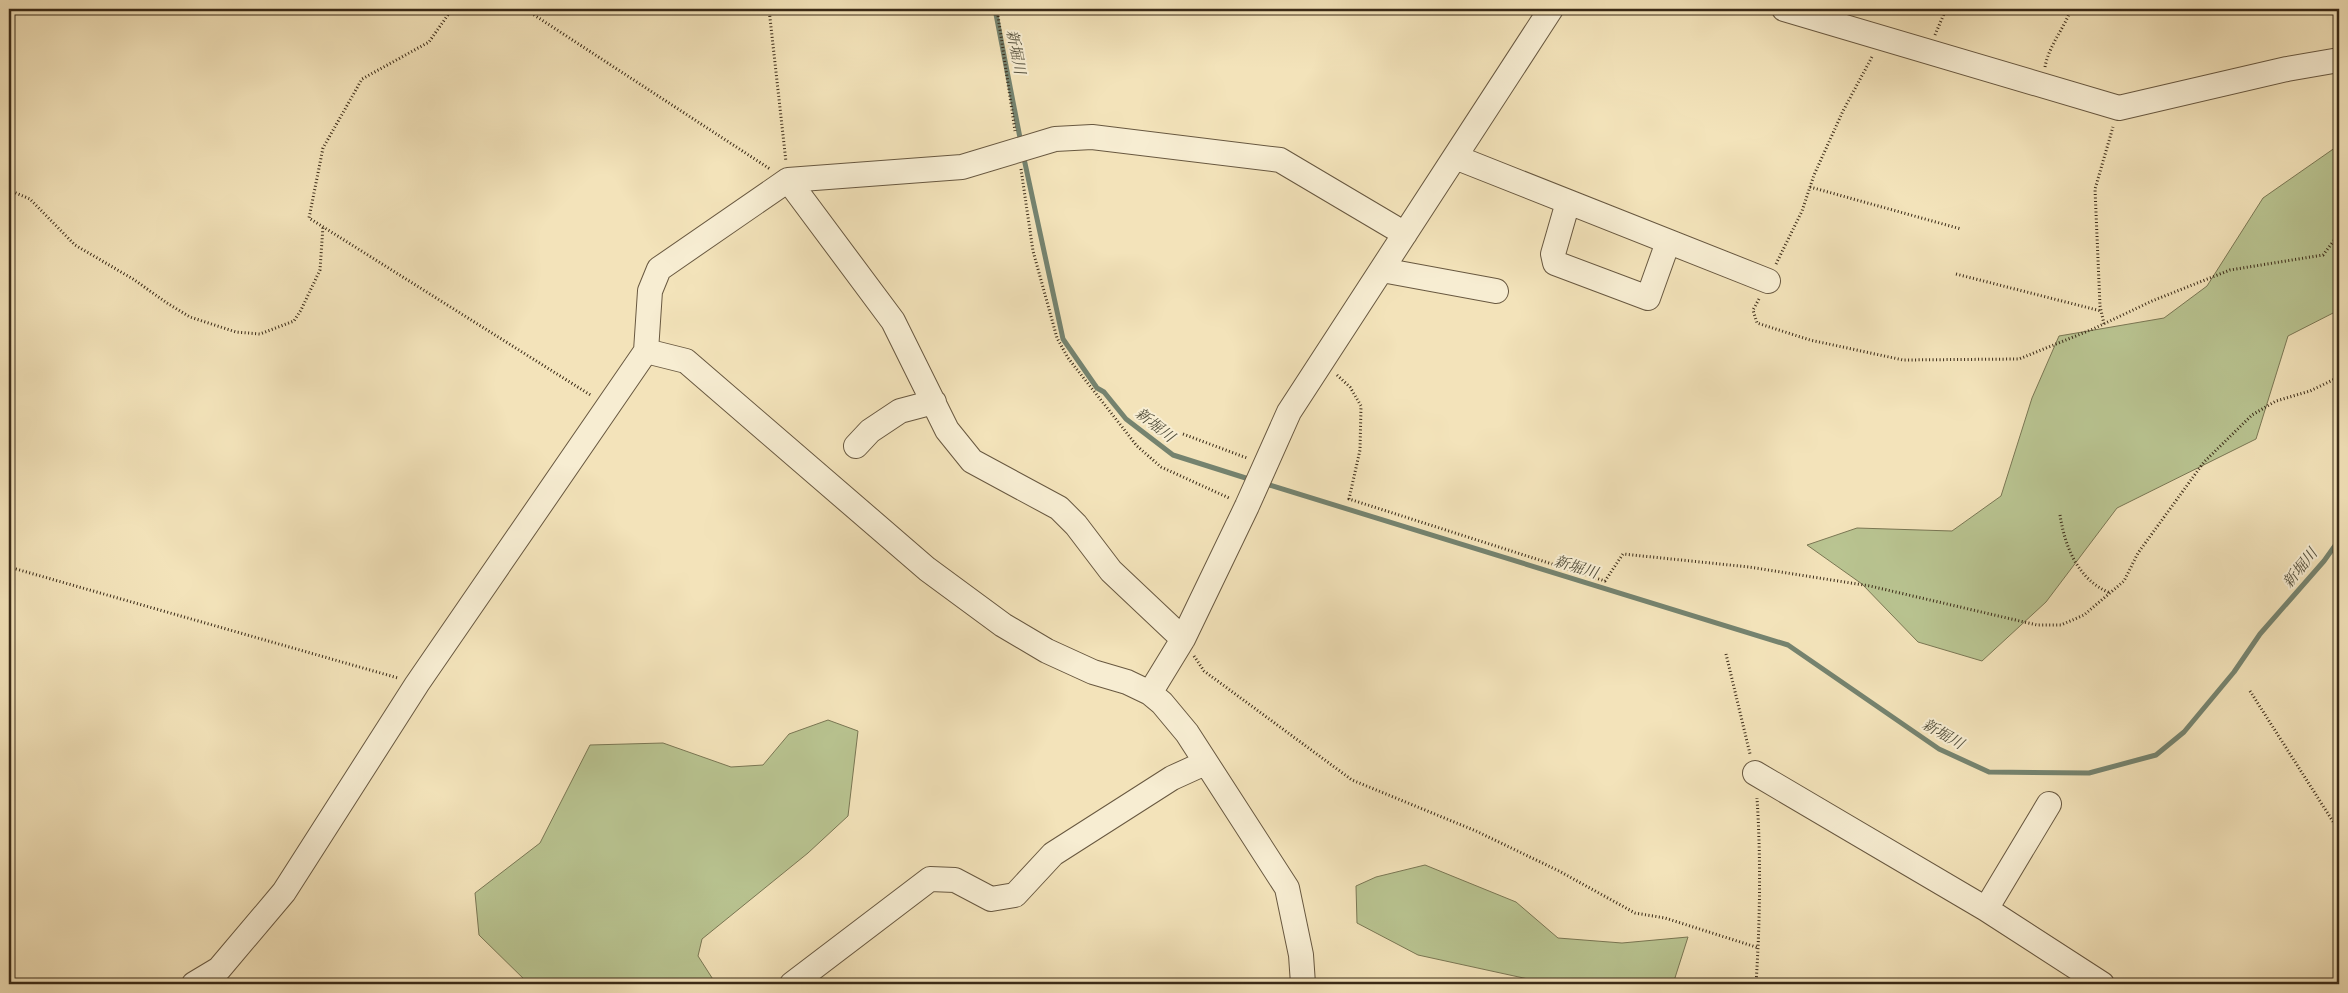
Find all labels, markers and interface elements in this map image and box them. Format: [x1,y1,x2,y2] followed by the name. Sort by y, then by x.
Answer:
[1003,28,1030,78] water label: 新堀川
[1132,404,1180,447] water label: 新堀川
[2279,543,2322,591] water label: 新堀川
[1552,552,1602,583] water label: 新堀川
[1919,715,1969,754] water label: 新堀川

